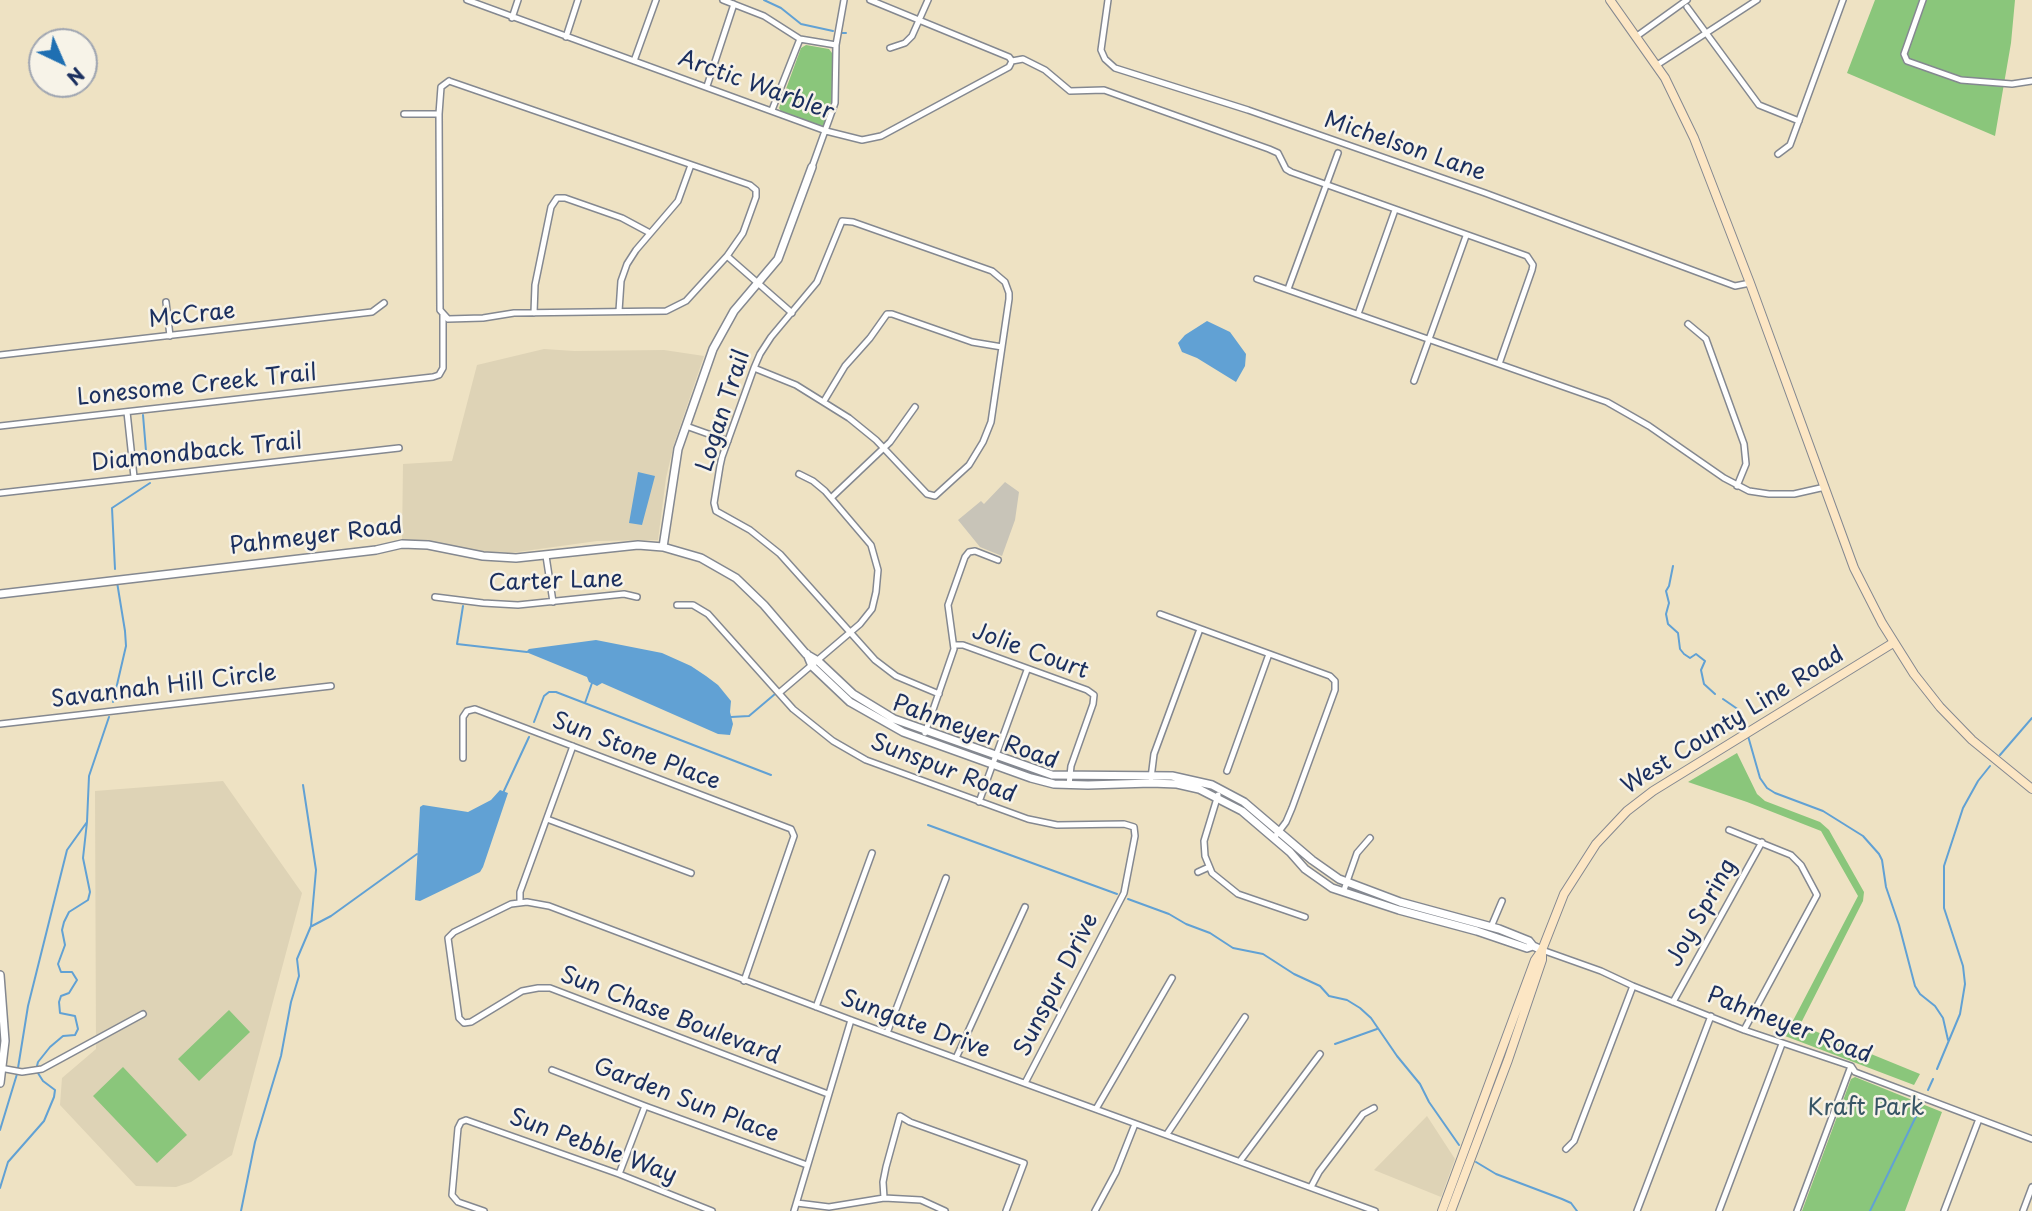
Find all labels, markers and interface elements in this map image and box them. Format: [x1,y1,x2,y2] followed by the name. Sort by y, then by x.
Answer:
[28,28,98,98] north arrow
[675,45,837,127] street label: Arctic Warbler
[61,61,91,92] text: N
[1320,106,1490,188] street label: Michelson Lane
[147,298,237,334] street label: McCrae
[691,347,757,475] street label: Logan Trail
[76,360,318,412] street label: Lonesome Creek Trail
[90,428,304,478] street label: Diamondback Trail
[228,513,404,561] street label: Pahmeyer Road
[488,566,624,598] street label: Carter Lane
[968,618,1092,686] street label: Jolie Court
[1617,641,1849,801] street label: West County Line Road
[50,659,278,715] street label: Savannah Hill Circle
[888,690,1062,776] street label: Pahmeyer Road
[548,707,724,797] street label: Sun Stone Place
[866,729,1020,809] street label: Sunspur Road
[1661,854,1743,972] street label: Joy Spring
[1009,909,1105,1061] street label: Sunspur Drive
[556,961,784,1071] street label: Sun Chase Boulevard
[1703,982,1875,1070] street label: Pahmeyer Road
[836,985,994,1065] street label: Sungate Drive
[589,1053,783,1149] street label: Garden Sun Place
[1807,1095,1925,1123] park label: Kraft Park
[505,1104,681,1190] street label: Sun Pebble Way

